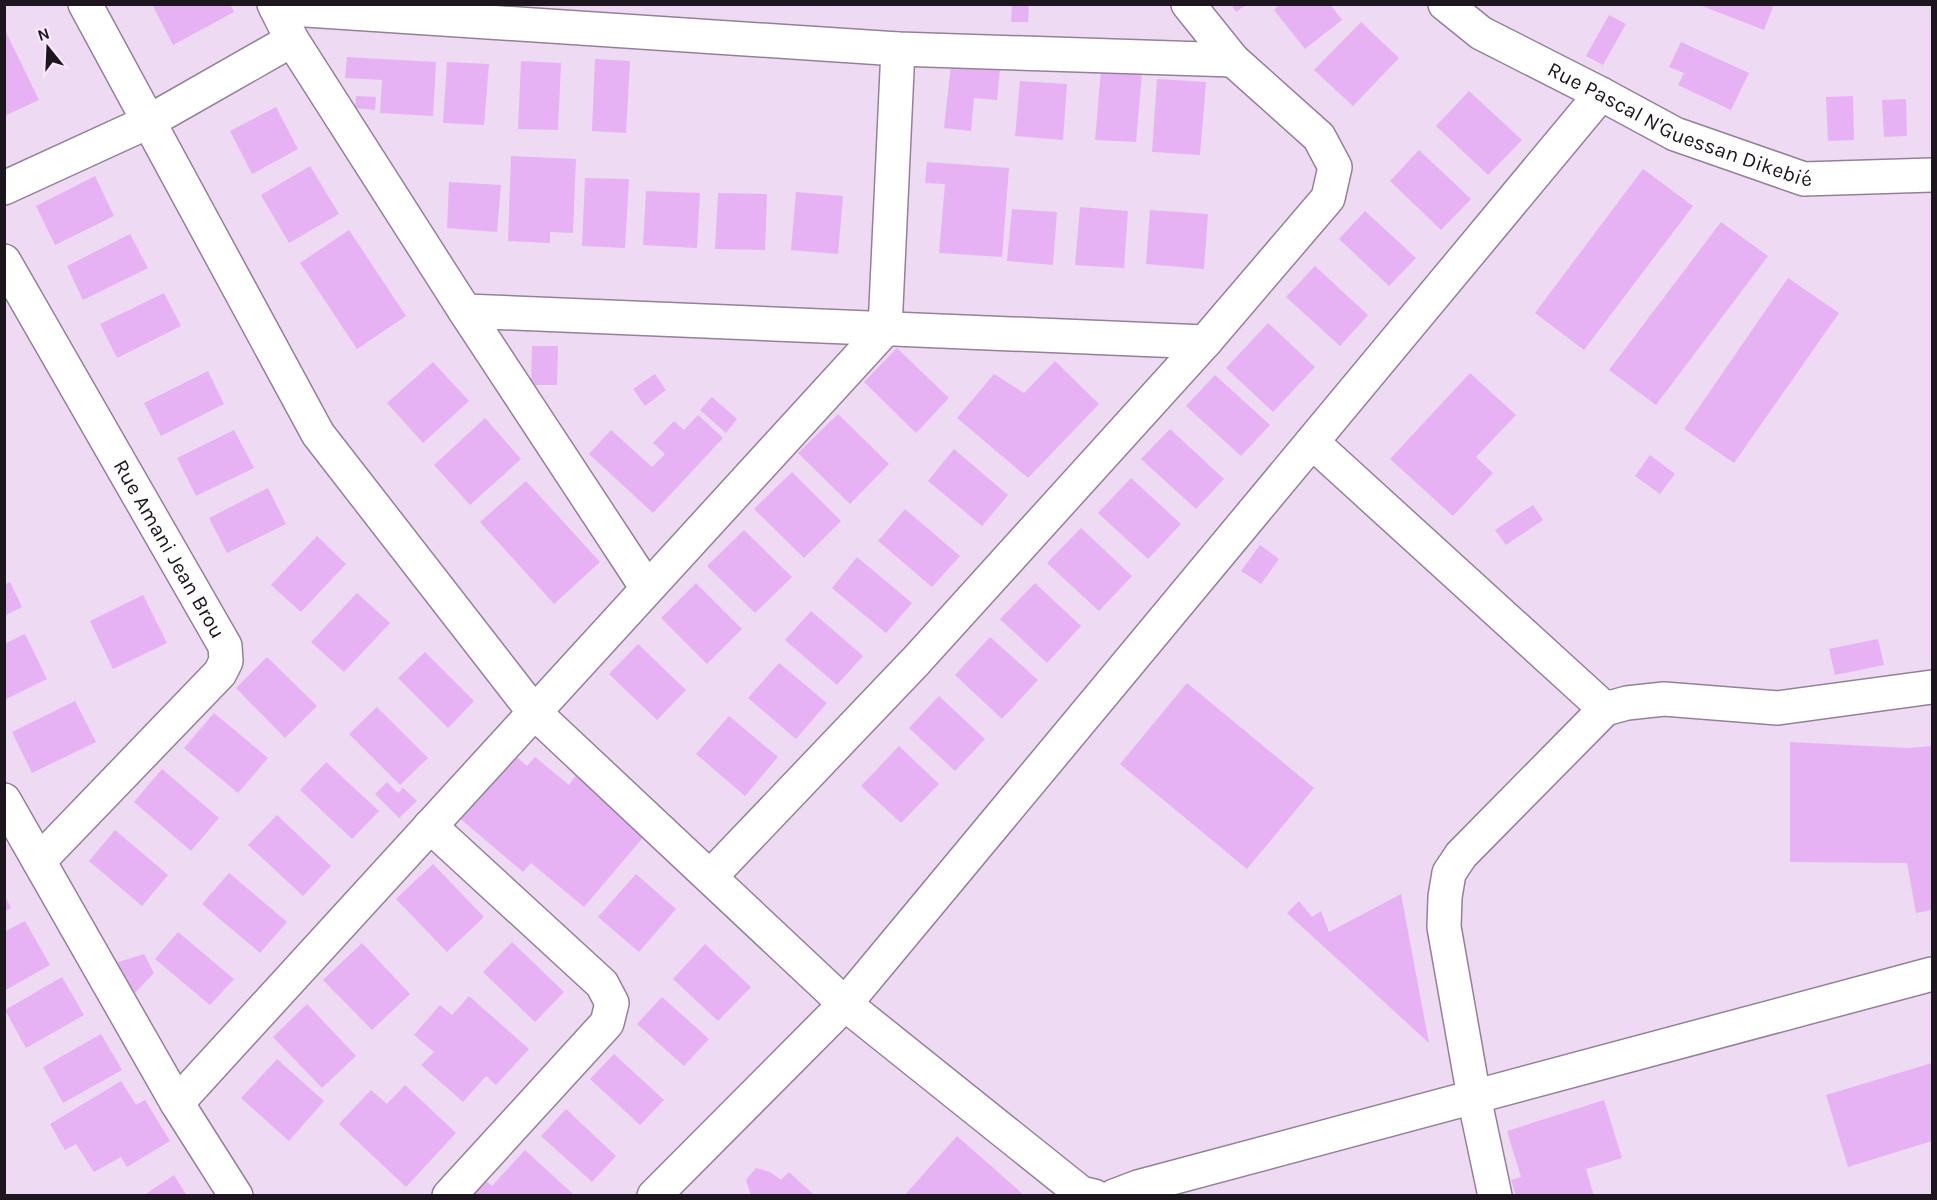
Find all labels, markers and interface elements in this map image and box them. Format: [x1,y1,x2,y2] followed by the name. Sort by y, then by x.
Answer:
[18,18,78,78] north arrow
[35,23,52,45] text: N
[1544,57,1812,191] street label: Rue Pascal N'Guessan Dikebié
[109,455,230,643] street label: Rue Amani Jean Brou

